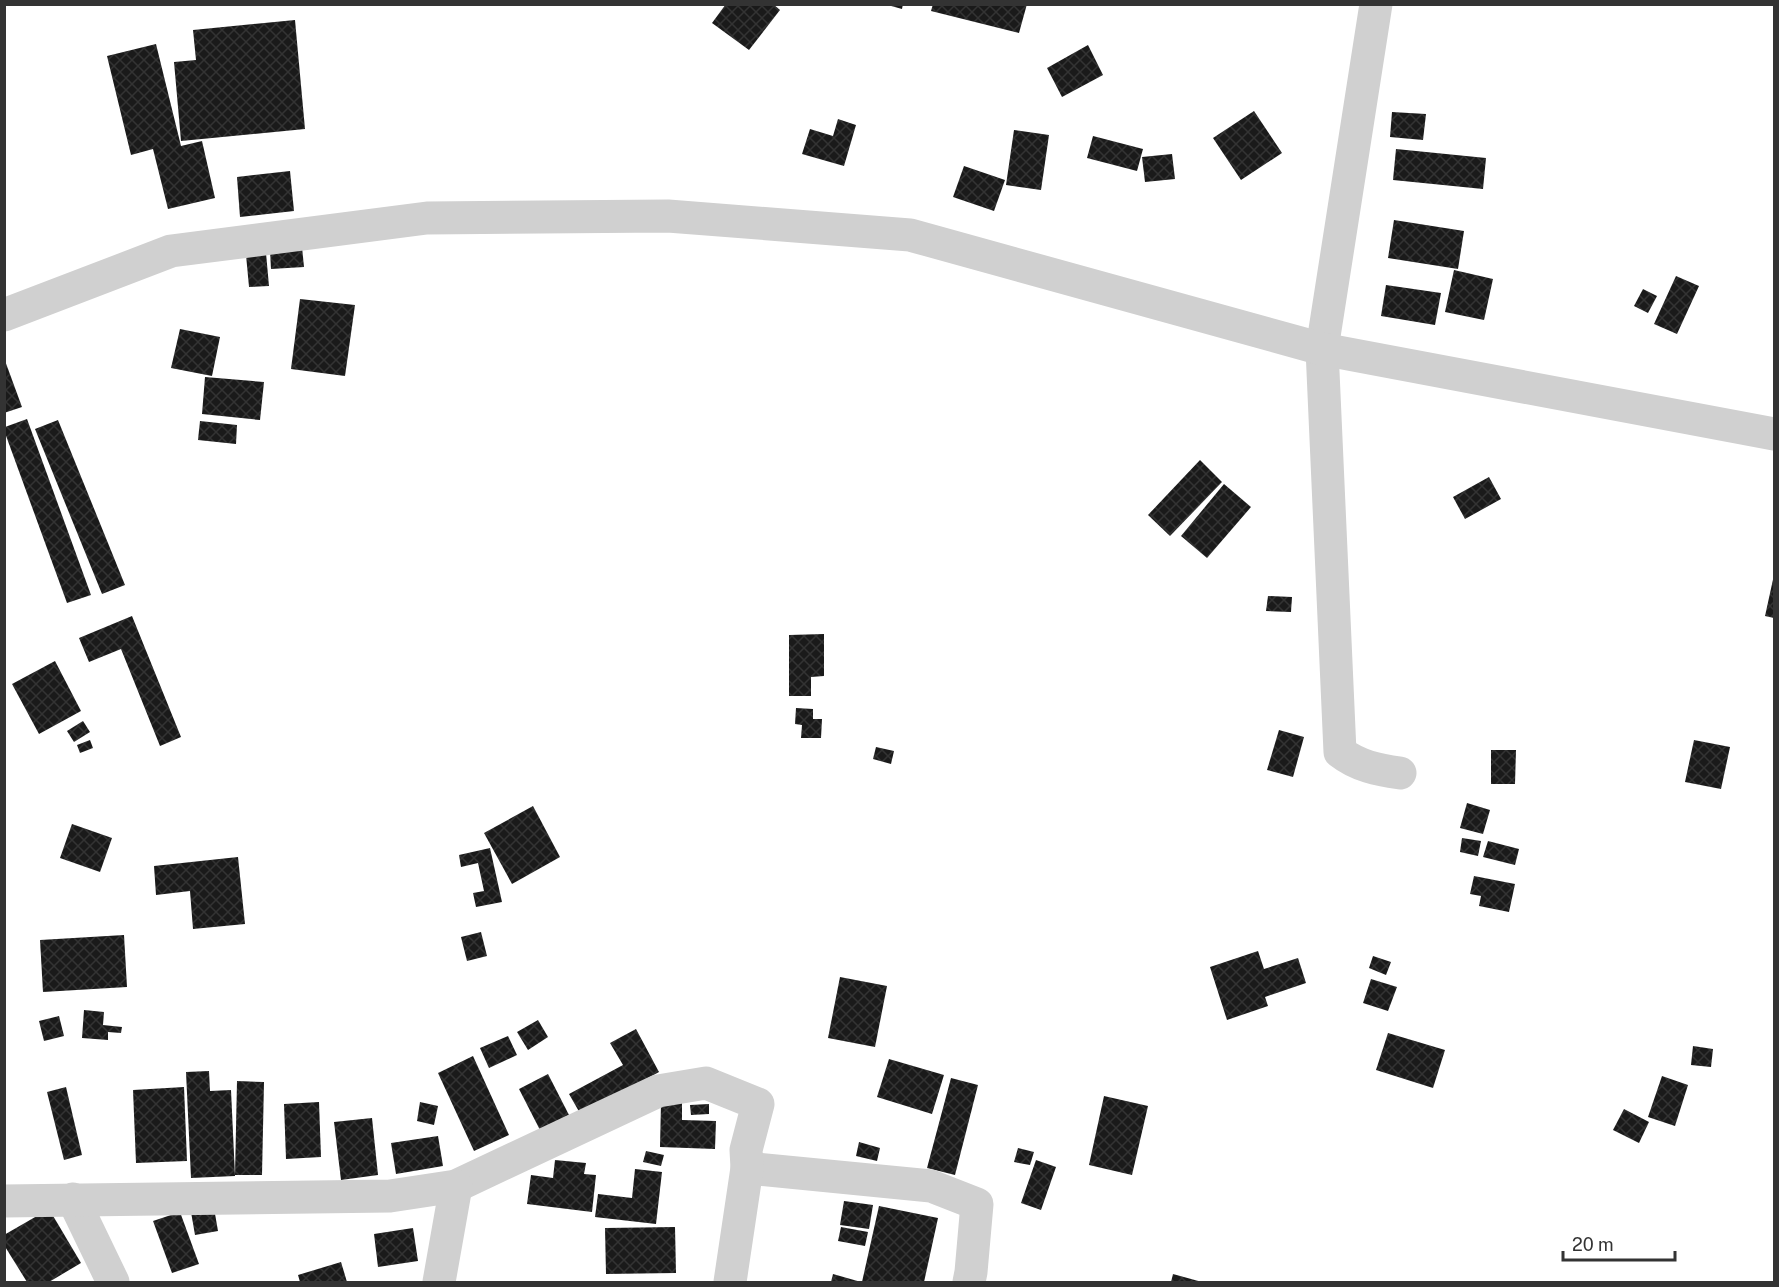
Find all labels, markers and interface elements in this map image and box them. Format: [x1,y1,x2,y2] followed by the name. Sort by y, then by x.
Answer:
[1563,1224,1676,1262] scale bar
[1572,1234,1614,1255] text: 20 m

